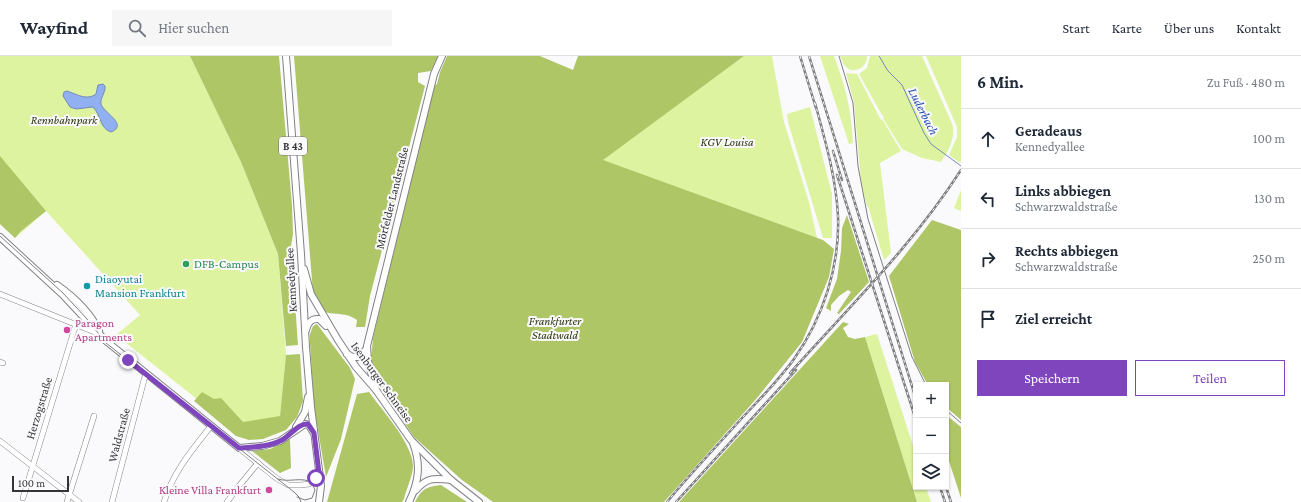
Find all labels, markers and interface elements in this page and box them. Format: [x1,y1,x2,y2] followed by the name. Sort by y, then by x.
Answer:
[112,10,392,46] search box
[20,17,88,38] text: Wayfind
[126,17,148,39] icon: search
[158,20,229,36] text: Hier suchen
[1063,20,1090,36] text: Start
[1112,20,1142,36] text: Karte
[1164,20,1214,36] text: Über uns
[1236,20,1281,36] text: Kontakt
[977,73,1024,92] text: 6 Min.
[1207,75,1285,90] text: Zu Fuß · 480 m
[905,85,942,137] water label: Luderbach
[31,113,98,127] park label: Rennbahnpark
[1015,123,1082,139] text: Geradeaus
[977,128,999,150] icon: ahead
[1253,131,1285,146] text: 100 m
[700,135,754,149] park label: KGV Louisa
[279,137,307,155] road number: B 43
[1015,139,1085,154] text: Kennedyallee
[373,145,411,251] street label: Mörfelder Landstraße
[1015,183,1111,199] text: Links abbiegen
[977,188,999,210] icon: left
[1254,191,1285,206] text: 130 m
[1015,199,1117,214] text: Schwarzwaldstraße
[1015,243,1118,259] text: Rechts abbiegen
[282,247,300,313] street label: Kennedyallee
[977,248,999,270] icon: right
[1252,251,1285,266] text: 250 m
[194,257,259,271] place label: DFB-Campus
[181,259,191,269] marker: DFB-Campus
[1015,259,1117,274] text: Schwarzwaldstraße
[95,272,186,300] place label: Diaoyutai Mansion Frankfurt
[82,281,92,291] marker: Diaoyutai Mansion Frankfurt
[977,308,999,330] icon: arrive
[1015,311,1092,327] text: Ziel erreicht
[529,314,582,342] park label: Frankfurter Stadtwald
[75,316,132,344] place label: Paragon Apartments
[62,325,72,335] marker: Paragon Apartments
[348,339,416,425] street label: Isenburger Schneise
[119,351,137,369] route end
[977,360,1127,396] button: Speichern
[1135,360,1285,396] button: Teilen
[23,375,55,441] street label: Herzogstraße
[913,382,949,490] map controls
[913,382,949,418] button: +
[105,406,133,464] street label: Waldstraße
[913,418,949,454] button: −
[913,454,949,490] button: layers
[307,469,325,487] route start
[12,474,69,493] scale bar
[18,477,45,489] text: 100 m
[159,483,262,497] place label: Kleine Villa Frankfurt
[264,485,274,495] marker: Kleine Villa Frankfurt

